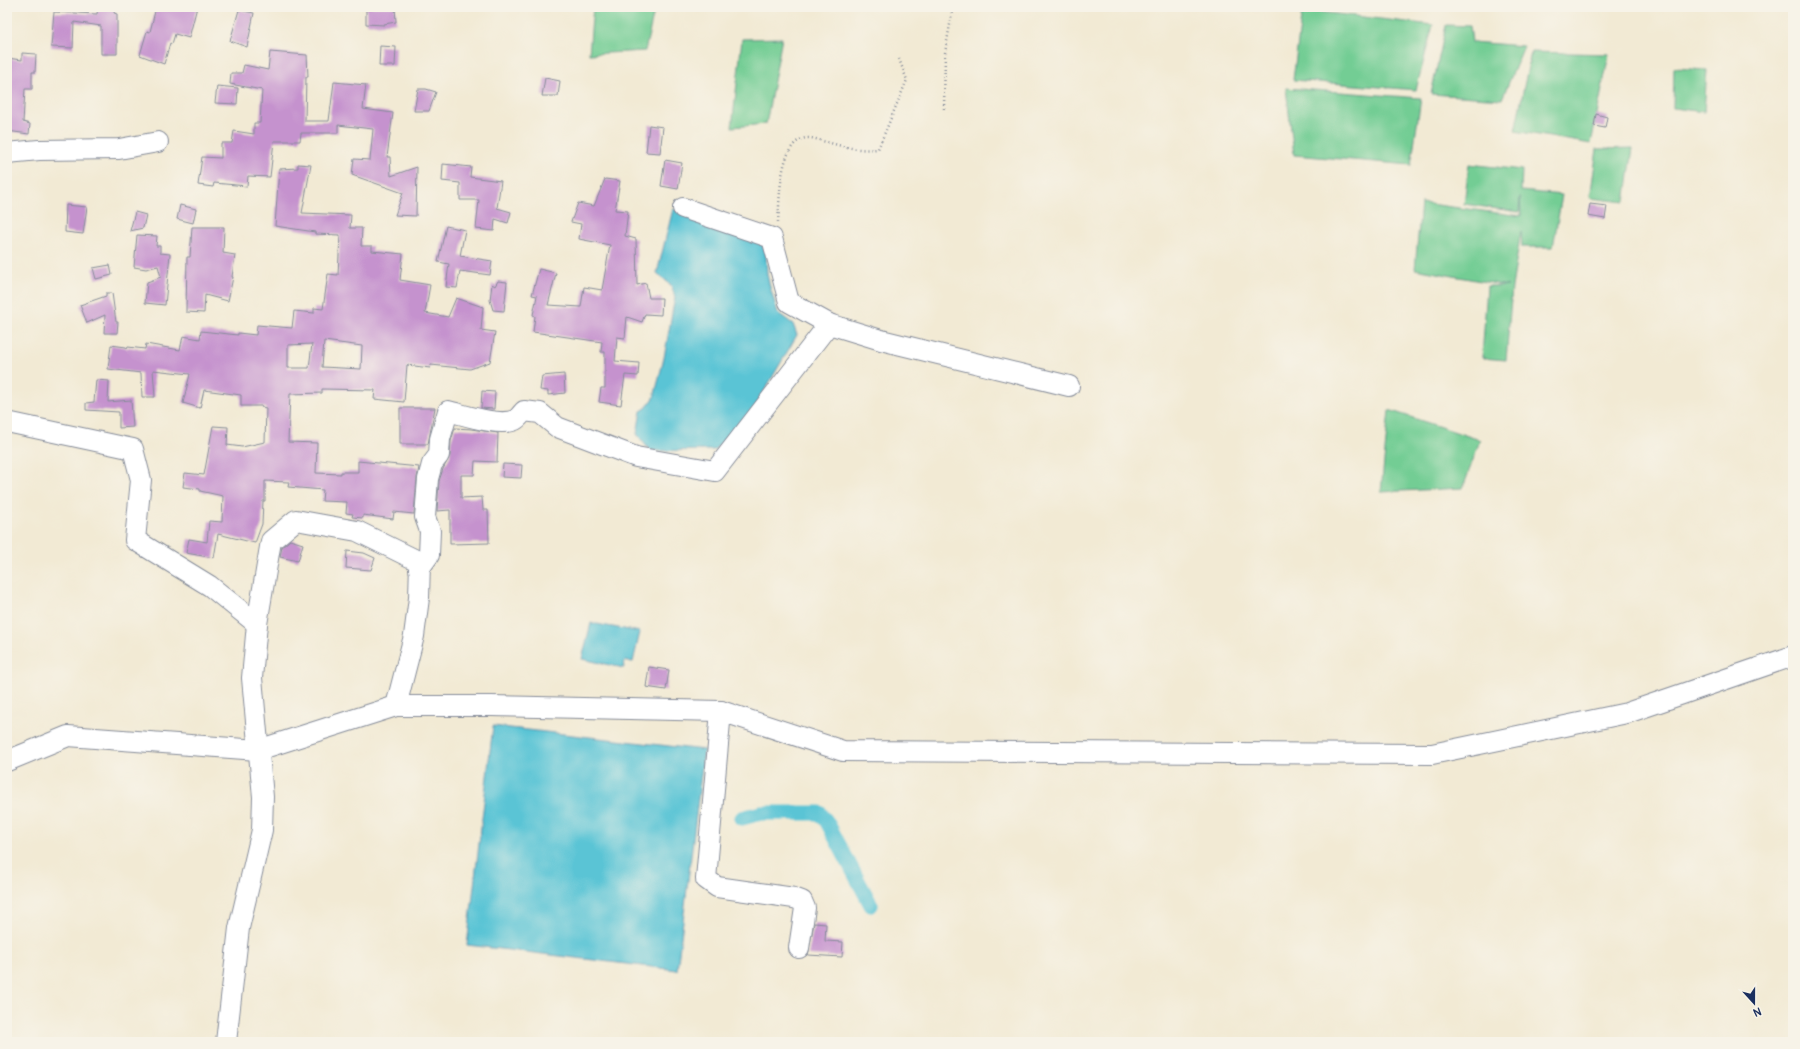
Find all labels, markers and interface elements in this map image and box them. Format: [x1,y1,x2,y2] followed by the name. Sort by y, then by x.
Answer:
[1734,983,1774,1023] north arrow
[1751,1004,1763,1019] text: N

